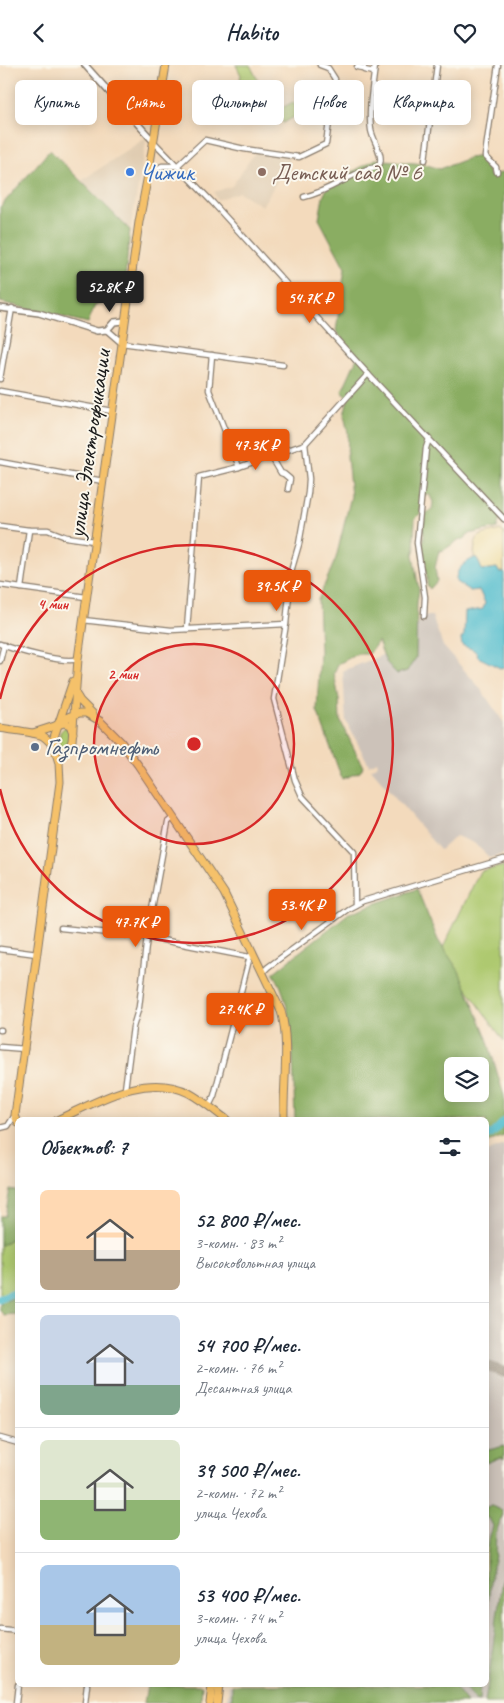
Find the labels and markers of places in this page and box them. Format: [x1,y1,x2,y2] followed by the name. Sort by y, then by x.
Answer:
[140,157,196,187] place label: Чижик
[272,157,423,187] place label: Детский сад № 6
[124,166,136,178] marker: Чижик
[256,166,268,178] marker: Детский сад № 6
[64,271,156,313] pin: 52.8K ₽
[264,281,356,324] pin: 54.7K ₽
[210,429,302,471] pin: 47.3K ₽
[231,569,323,612] pin: 39.5K ₽
[45,732,159,763] place label: Газпромнефть
[185,735,203,753] centre of rings
[29,741,41,753] marker: Газпромнефть
[256,889,348,931] pin: 53.4K ₽
[90,905,182,948] pin: 47.7K ₽
[194,993,286,1035] pin: 27.4K ₽

